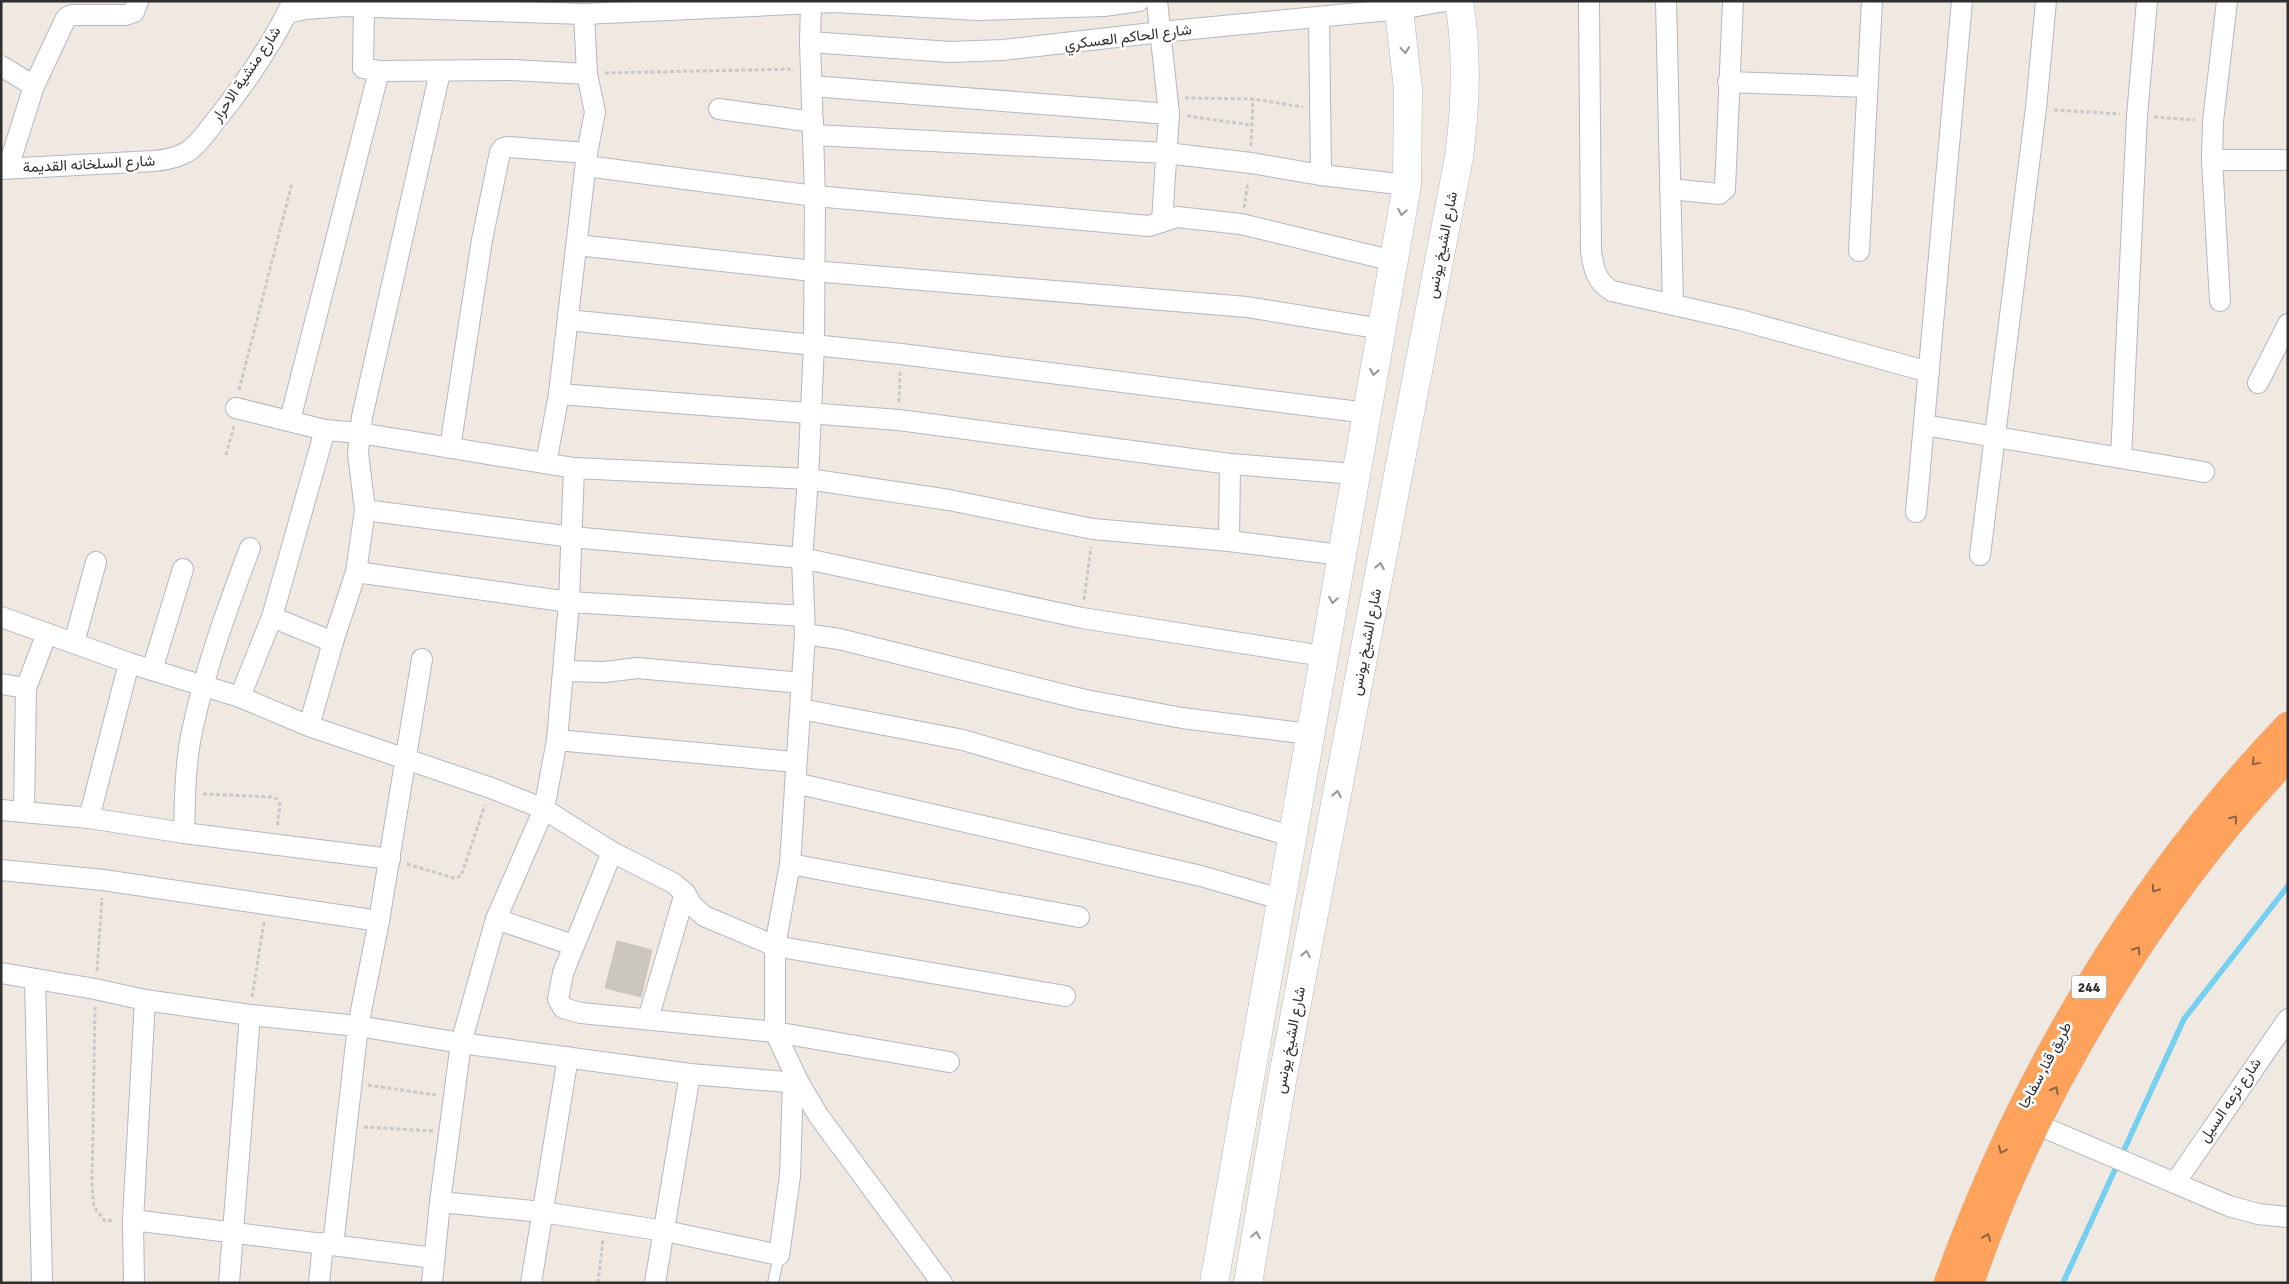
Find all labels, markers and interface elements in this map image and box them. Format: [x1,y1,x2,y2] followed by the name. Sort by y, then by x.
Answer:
[1063,20,1193,58] street label: شارع الحاكم العسكري
[207,23,286,127] street label: شارع منشية الاحرار
[1399,46,1410,54] one-way arrow
[22,152,156,178] street label: شارع السلخانه القديمة
[1423,190,1463,300] street label: شارع الشيخ يونس
[1398,207,1408,216] one-way arrow
[1370,367,1380,376] one-way arrow
[1375,562,1385,571] one-way arrow
[1347,587,1387,697] street label: شارع الشيخ يونس
[1329,596,1339,605] one-way arrow
[2252,756,2261,765] one-way arrow
[1331,790,1341,799] one-way arrow
[2228,816,2236,825] one-way arrow
[2152,884,2161,893] one-way arrow
[2131,946,2140,955] one-way arrow
[1300,950,1311,958] one-way arrow
[2072,976,2106,999] road number: 244
[1271,985,1311,1095] street label: شارع الشيخ يونس
[2015,1018,2076,1112] street label: طريق قنا, سفاجا
[2195,1054,2267,1147] street label: شارع ترعه السيل
[2049,1086,2059,1095] one-way arrow
[1998,1145,2008,1154] one-way arrow
[1251,1230,1261,1239] one-way arrow
[1981,1233,1991,1242] one-way arrow

